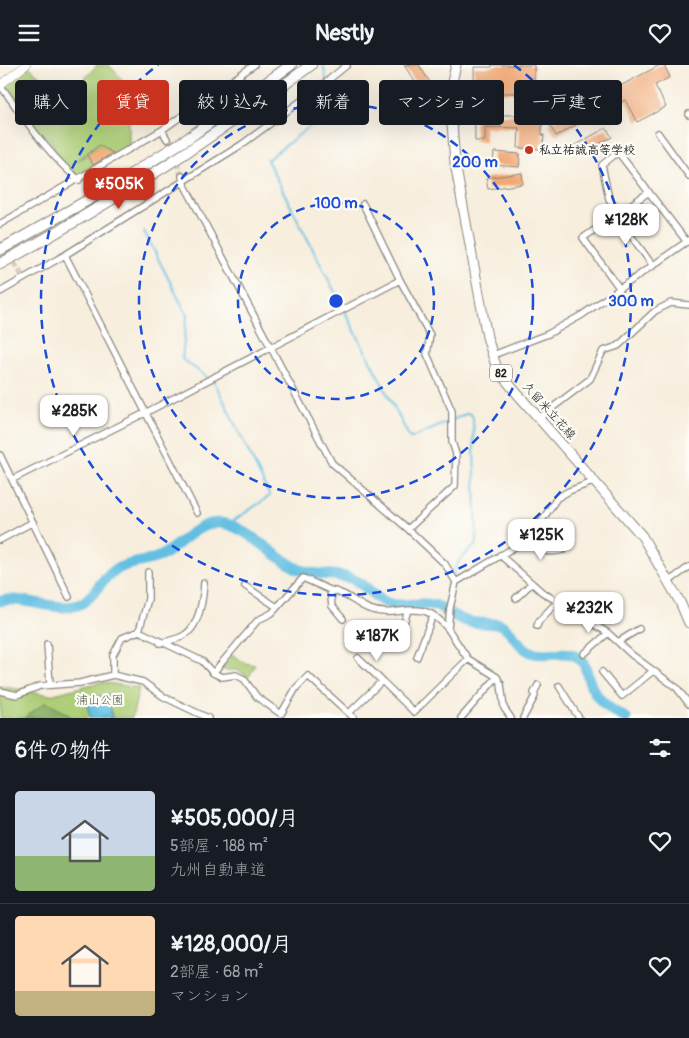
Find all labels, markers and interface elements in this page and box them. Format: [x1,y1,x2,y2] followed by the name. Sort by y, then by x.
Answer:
[15,19,43,47] icon: menu
[315,19,374,47] text: Nestly
[646,19,674,47] icon: heart
[15,80,87,125] chip: 購入
[97,80,169,125] chip: 賃貸
[179,80,287,125] chip: 絞り込み
[297,80,369,125] chip: 新着
[379,80,504,125] chip: マンション
[514,80,622,125] chip: 一戸建て
[539,143,635,158] place label: 私立祐誠高等学校
[523,144,535,156] marker: 私立祐誠高等学校
[452,153,498,172] text: 200 m
[84,167,154,210] pin: ¥505K
[94,174,144,194] text: ¥505K
[315,194,357,213] text: 100 m
[591,203,661,246] pin: ¥128K
[604,210,648,230] text: ¥128K
[327,292,345,310] centre of rings
[608,292,654,311] text: 300 m
[490,365,512,381] road number: 82
[519,379,579,443] street label: 久留米立花線
[39,395,109,437] pin: ¥285K
[51,401,97,421] text: ¥285K
[506,519,576,561] pin: ¥125K
[519,525,563,545] text: ¥125K
[554,591,624,634] pin: ¥232K
[565,598,613,618] text: ¥232K
[342,619,412,662] pin: ¥187K
[355,626,399,646] text: ¥187K
[76,693,124,708] park label: 浦山公園
[646,734,674,762] icon: filters
[15,737,111,764] text: 6件の物件
[170,805,299,832] text: ¥505,000/月
[55,811,115,871] icon: home
[646,827,674,855] icon: heart
[170,836,268,856] text: 5部屋 · 188 m²
[170,860,266,880] text: 九州自動車道
[170,931,292,958] text: ¥128,000/月
[55,936,115,996] icon: home
[646,952,674,980] icon: heart
[170,962,264,982] text: 2部屋 · 68 m²
[170,986,249,1006] text: マンション

